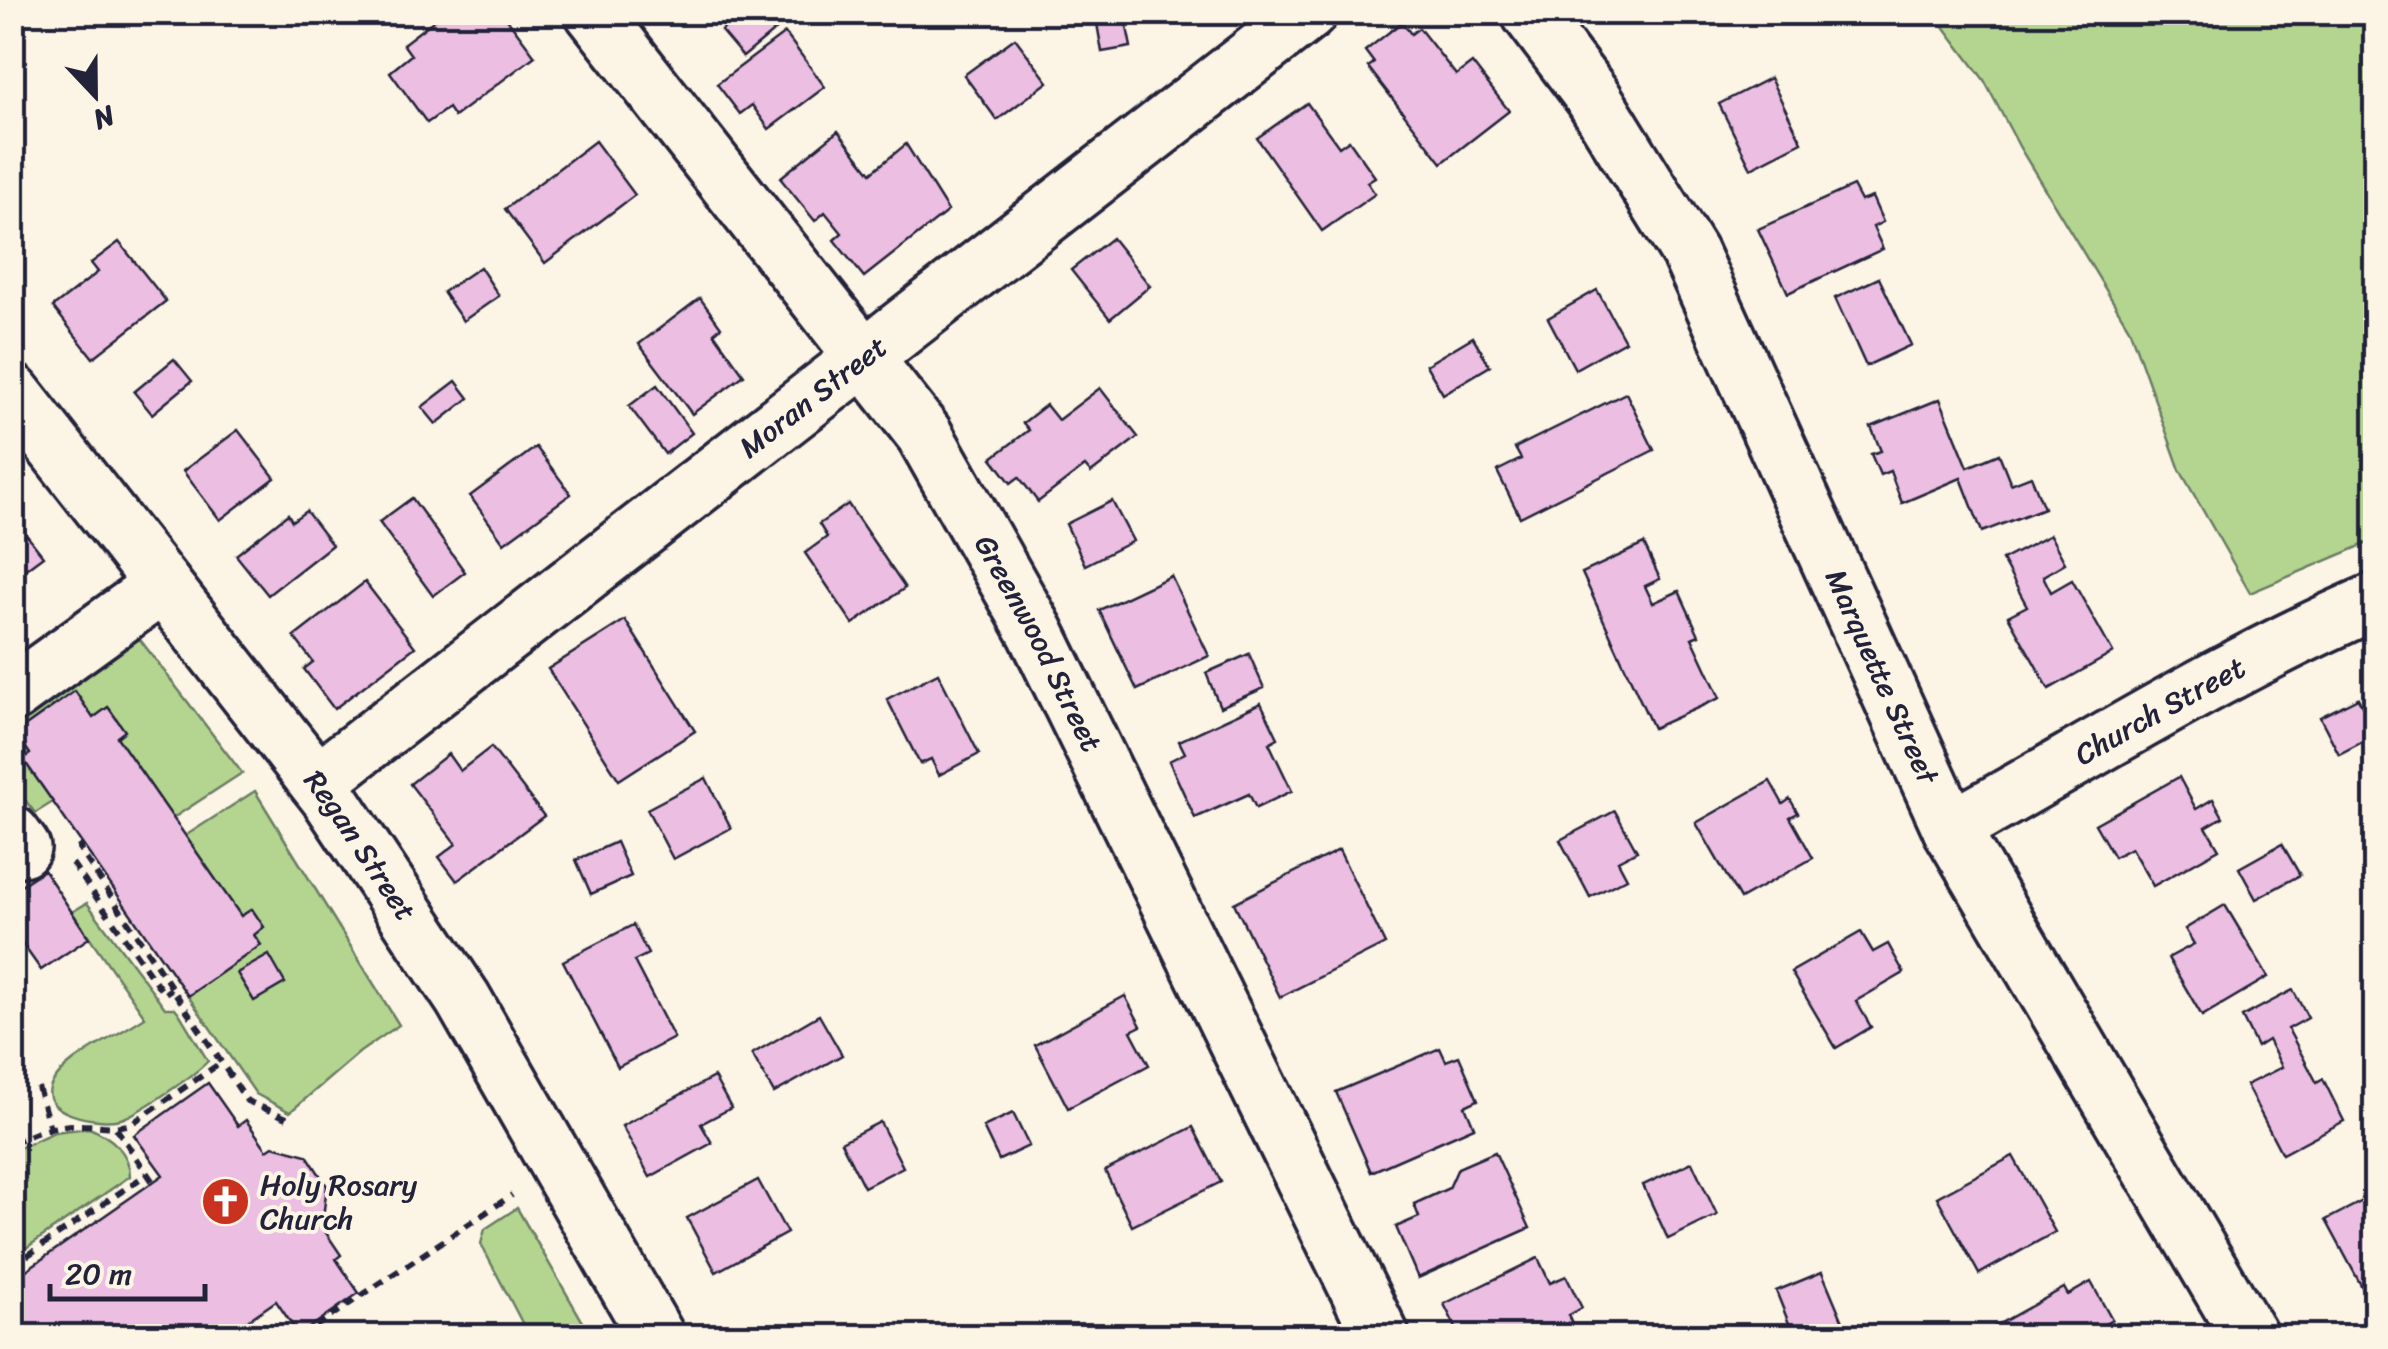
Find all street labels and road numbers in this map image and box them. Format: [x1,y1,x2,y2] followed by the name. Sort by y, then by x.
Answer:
[726,321,900,473] street label: Moran Street
[959,524,1118,762] street label: Greenwood Street
[1809,560,1955,795] street label: Marquette Street
[2064,641,2255,781] street label: Church Street
[289,757,432,933] street label: Regan Street

